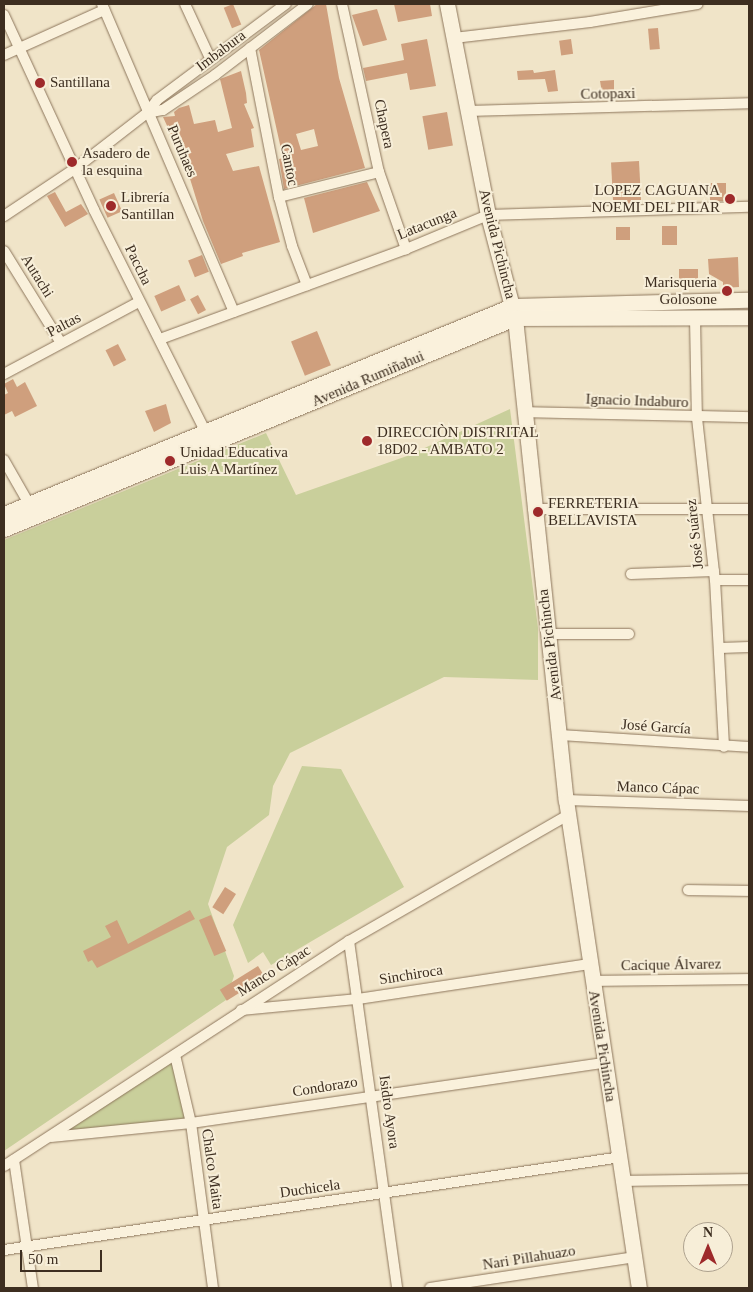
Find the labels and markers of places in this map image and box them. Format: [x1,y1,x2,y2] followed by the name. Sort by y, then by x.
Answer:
[50,74,110,92] place label: Santillana
[34,77,46,89] marker: Santillana
[82,144,150,179] place label: Asadero de la esquina
[66,156,78,168] marker: Asadero de la esquina
[591,181,720,216] place label: LOPEZ CAGUANA NOEMI DEL PILAR
[121,188,174,223] place label: Librería Santillan
[724,193,736,205] marker: LOPEZ CAGUANA NOEMI DEL PILAR
[105,200,117,212] marker: Librería Santillan
[645,273,717,308] place label: Marisqueria Golosone
[721,285,733,297] marker: Marisqueria Golosone
[377,423,539,458] place label: DIRECCIÒN DISTRITAL 18D02 - AMBATO 2
[361,435,373,447] marker: DIRECCIÒN DISTRITAL 18D02 - AMBATO 2
[180,443,288,478] place label: Unidad Educativa Luis A Martínez
[164,455,176,467] marker: Unidad Educativa Luis A Martínez
[548,494,639,529] place label: FERRETERIA BELLAVISTA
[532,506,544,518] marker: FERRETERIA BELLAVISTA

